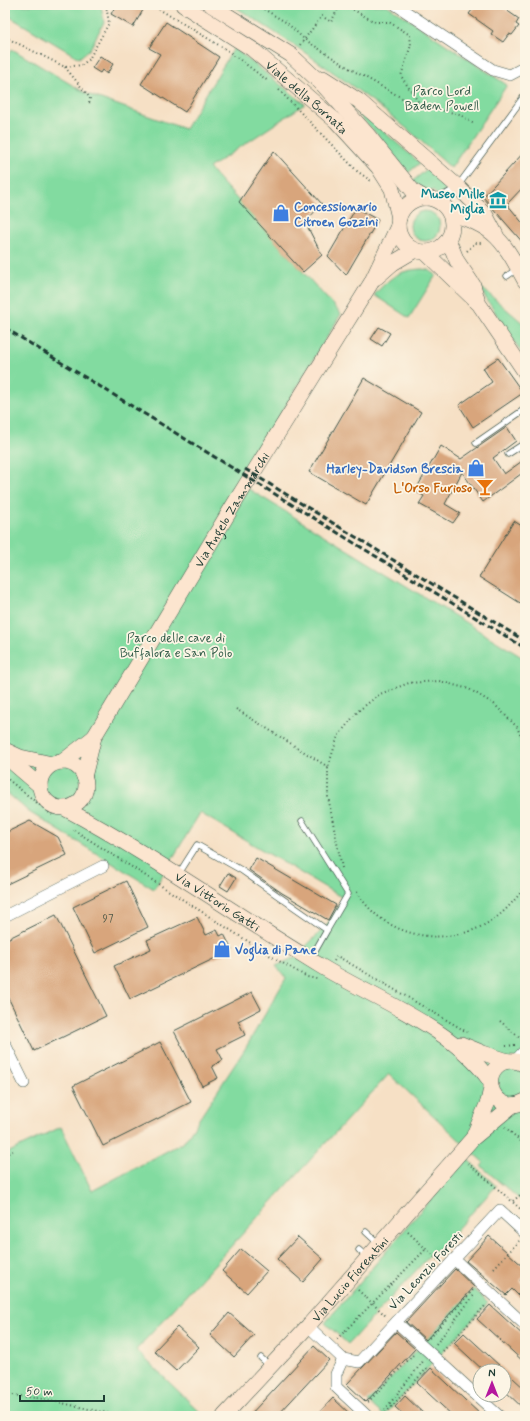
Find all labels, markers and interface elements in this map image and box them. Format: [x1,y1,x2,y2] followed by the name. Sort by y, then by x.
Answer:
[261,57,351,139] street label: Viale della Bornata
[405,83,479,115] park label: Parco Lord Baden Powell
[421,186,485,221] place label: Museo Mille Miglia
[488,190,508,210] museum icon: Museo Mille Miglia
[294,199,378,231] place label: Concessionario Citroen Gozzini
[271,203,291,223] shop icon: Concessionario Citroen Gozzini
[191,449,274,571] street label: Via Angelo Zammarchi
[466,458,486,478] shop icon: Harley-Davidson Brescia
[326,461,464,478] place label: Harley-Davidson Brescia
[475,477,495,497] bar icon: L'Orso Furioso
[393,480,472,497] place label: L'Orso Furioso
[120,630,232,662] park label: Parco delle cave di Buffalora e San Polo
[171,869,263,936] street label: Via Vittorio Gatti
[103,912,114,926] house number: 97
[212,939,232,959] shop icon: Voglia di Pane
[235,942,317,962] place label: Voglia di Pane
[385,1228,467,1314] street label: Via Leonzio Foresti
[308,1233,393,1326] street label: Via Lucio Fiorentini
[472,1363,512,1403] north arrow
[488,1367,496,1381] text: N
[20,1377,104,1403] scale bar
[26,1384,53,1400] text: 50 m

